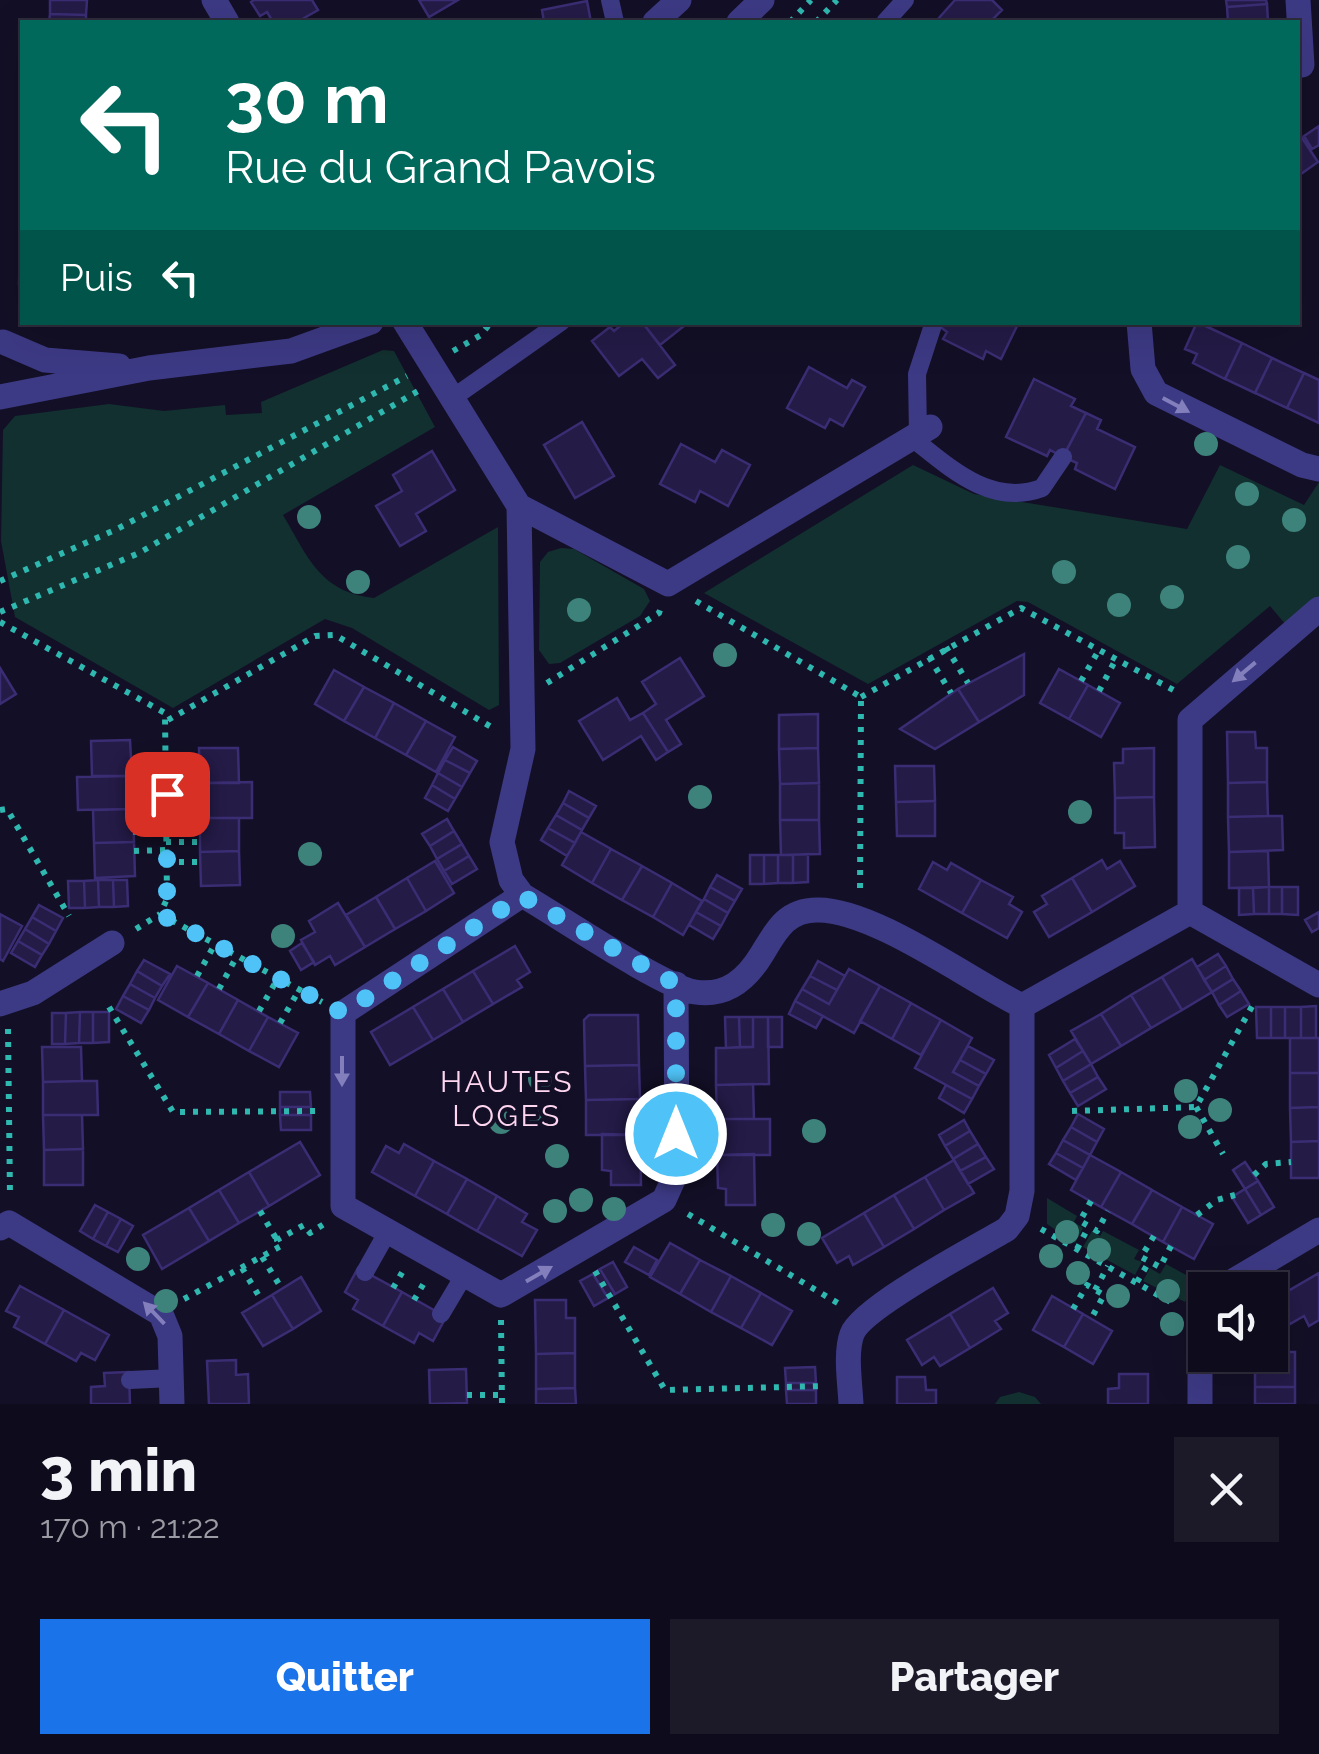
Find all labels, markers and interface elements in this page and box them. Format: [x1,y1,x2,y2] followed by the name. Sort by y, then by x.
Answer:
[225,57,389,139] text: 30 m
[60,60,190,190] icon: left
[225,141,656,194] text: Rue du Grand Pavois
[153,250,208,305] icon: left
[60,255,133,300] text: Puis
[1162,395,1190,413] one-way arrow
[1232,661,1257,682] one-way arrow
[125,752,210,837] pin
[140,767,195,822] icon: arrive
[334,1055,350,1087] one-way arrow
[440,1064,574,1133] district label: HAUTES LOGES
[624,1082,728,1186] position arrow
[525,1266,553,1284] one-way arrow
[1188,1272,1288,1372] map controls
[1188,1272,1288,1372] button: sound
[142,1301,166,1325] one-way arrow
[40,1435,197,1505] text: 3 min
[1174,1437,1279,1542] button: close
[40,1508,220,1545] text: 170 m · 21:22
[40,1619,650,1734] button: Quitter
[670,1619,1279,1734] button: Partager

